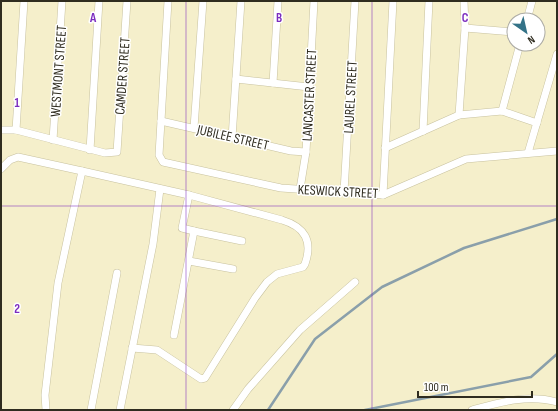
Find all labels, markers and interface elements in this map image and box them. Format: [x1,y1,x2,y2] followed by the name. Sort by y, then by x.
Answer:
[89,10,97,26] text: A
[276,10,282,26] text: B
[462,10,469,26] text: C
[506,12,546,52] north arrow
[47,24,70,118] street label: WESTMONT STREET
[525,33,537,47] text: N
[111,36,134,115] street label: CAMDER STREET
[299,48,320,142] street label: LANCASTER STREET
[340,60,361,134] street label: LAUREL STREET
[14,95,20,111] text: 1
[194,121,271,154] street label: JUBILEE STREET
[297,181,379,202] street label: KESWICK STREET
[14,301,20,317] text: 2
[418,373,532,399] scale bar
[424,380,449,395] text: 100 m

